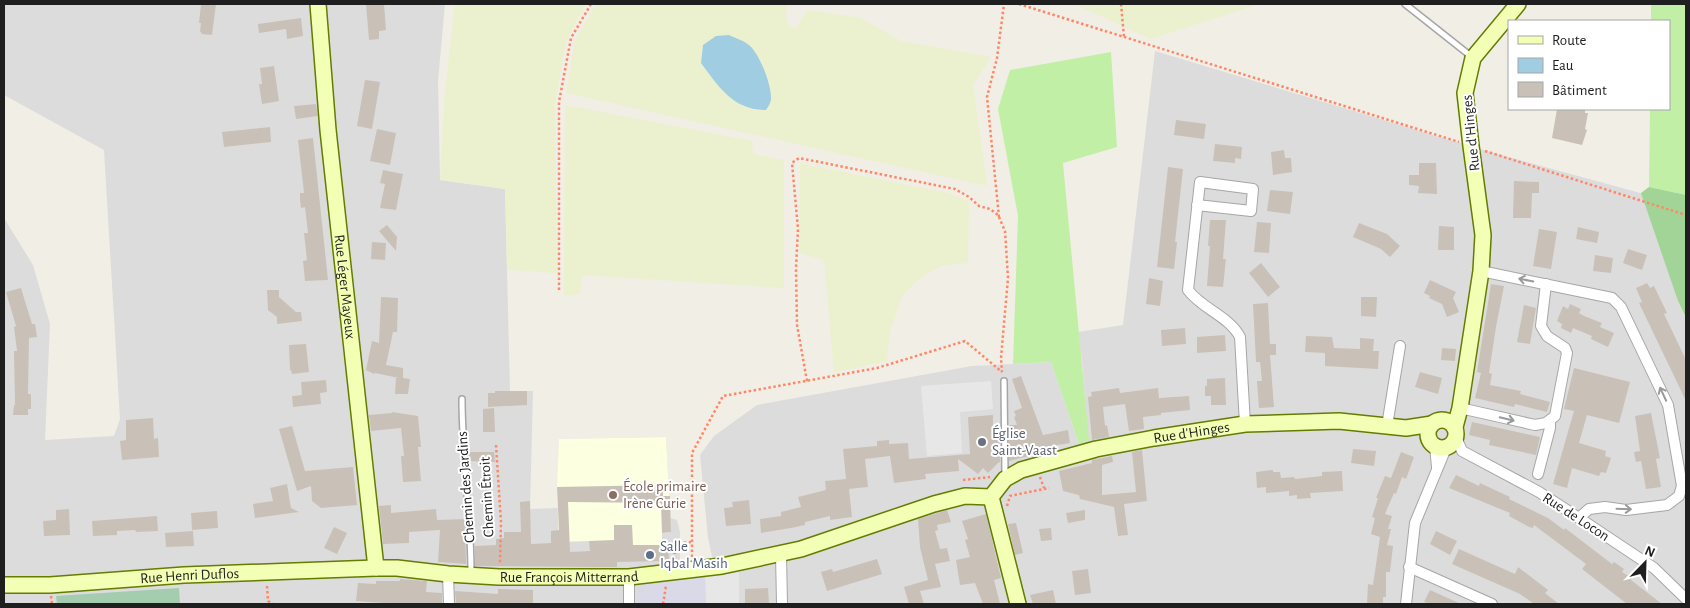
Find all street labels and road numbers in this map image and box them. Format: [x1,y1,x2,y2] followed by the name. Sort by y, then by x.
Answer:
[1460,94,1482,172] street label: Rue d'Hinges
[332,234,358,340] street label: Rue Léger Mayeux
[1152,419,1231,445] street label: Rue d'Hinges
[455,431,477,543] street label: Chemin des Jardins
[475,456,497,538] street label: Chemin Étroit
[1540,490,1612,544] street label: Rue de Locon
[140,565,239,586] street label: Rue Henri Duflos
[500,568,639,585] street label: Rue François Mitterrand

